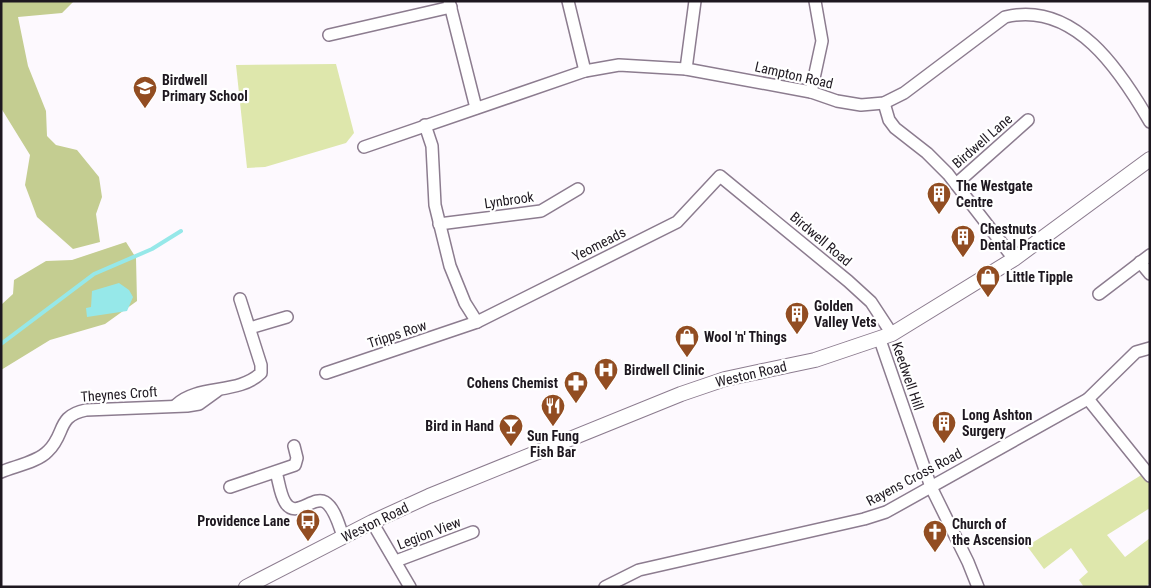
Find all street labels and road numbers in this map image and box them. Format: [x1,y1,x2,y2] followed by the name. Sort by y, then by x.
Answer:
[753,58,835,92] street label: Lampton Road
[949,110,1015,171] street label: Birdwell Lane
[483,189,535,211] street label: Lynbrook
[787,209,855,269] street label: Birdwell Road
[570,224,628,264] street label: Yeomeads
[365,317,429,351] street label: Tripps Row
[889,340,927,412] street label: Keedwell Hill
[714,358,788,390] street label: Weston Road
[80,383,158,405] street label: Theynes Croft
[863,445,965,509] street label: Rayens Cross Road
[339,499,411,545] street label: Weston Road
[395,514,463,552] street label: Legion View

